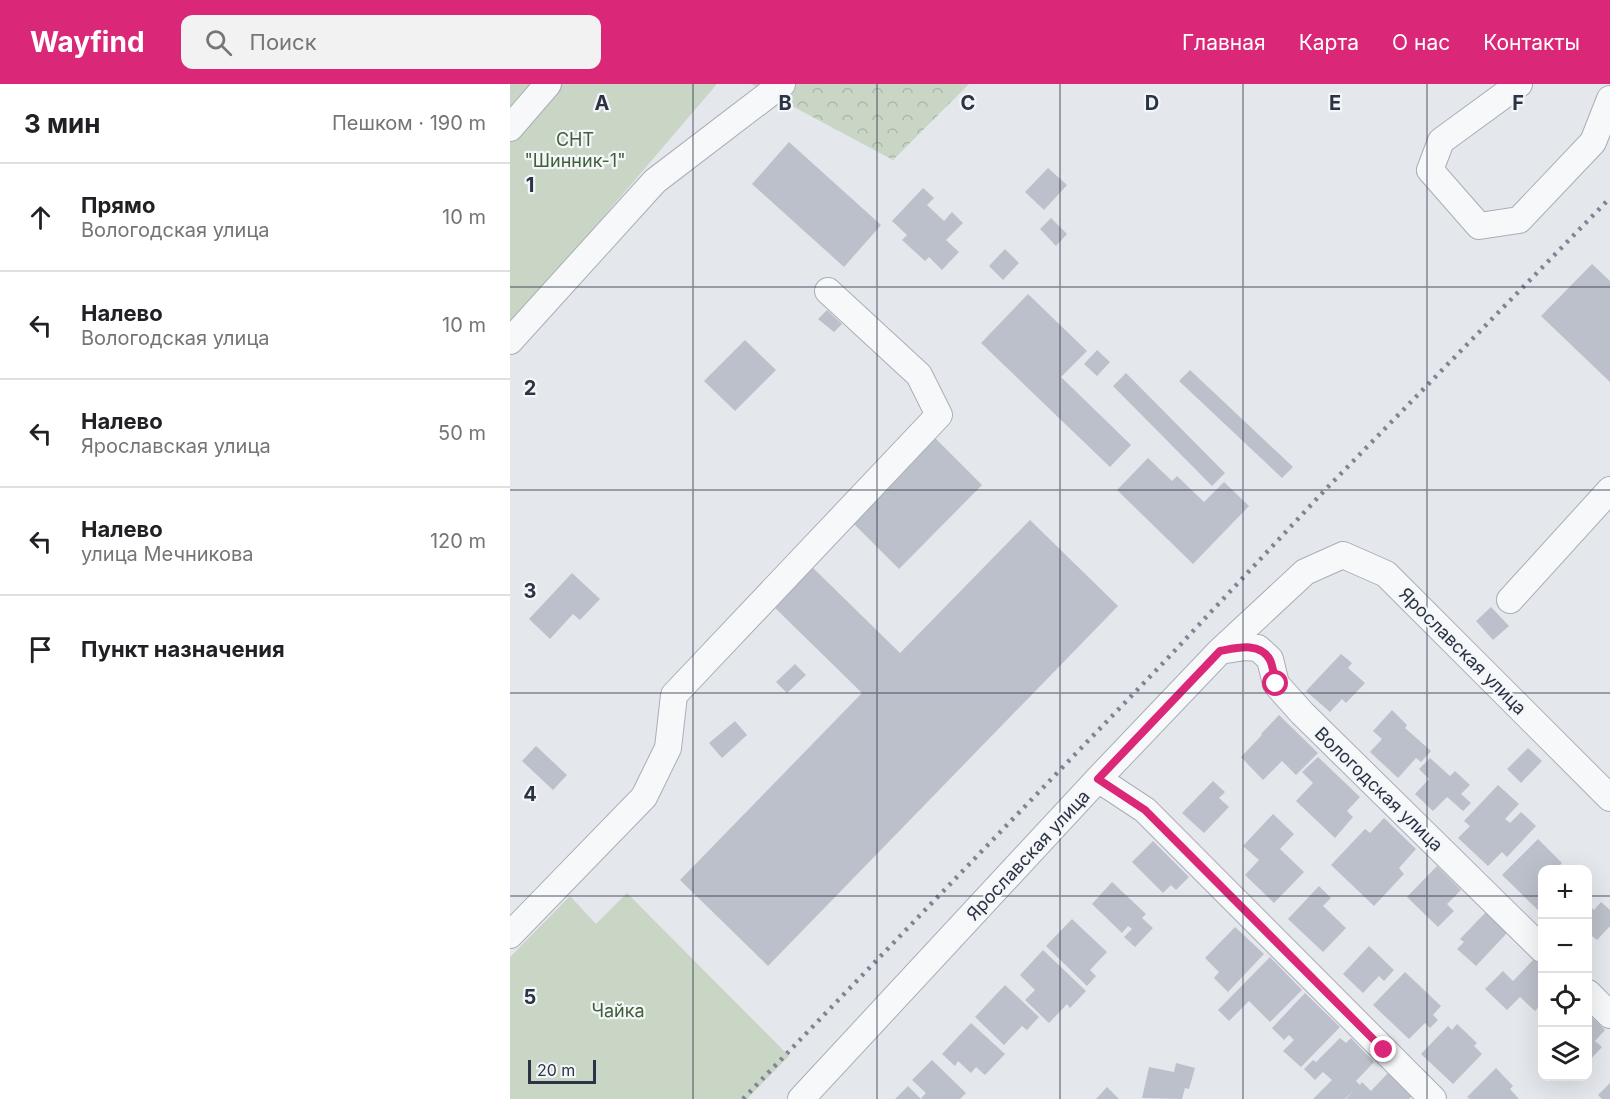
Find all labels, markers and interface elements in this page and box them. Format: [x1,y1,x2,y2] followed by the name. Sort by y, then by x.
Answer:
[181,15,601,69] search box
[30,25,145,59] text: Wayfind
[202,26,235,59] icon: search
[250,29,317,55] text: Поиск
[1182,30,1266,55] text: Главная
[1299,30,1359,55] text: Карта
[1392,30,1450,55] text: О нас
[1483,30,1580,55] text: Контакты
[595,91,610,115] text: A
[778,91,792,115] text: B
[961,91,975,115] text: C
[1145,91,1159,115] text: D
[1329,91,1341,115] text: E
[1512,91,1524,115] text: F
[24,108,100,139] text: 3 мин
[332,111,486,135] text: Пешком · 190 m
[524,129,626,171] park label: СНТ "Шинник-1"
[526,173,534,197] text: 1
[81,192,155,218] text: Прямо
[24,201,57,234] icon: ahead
[442,205,486,229] text: 10 m
[81,218,270,242] text: Вологодская улица
[81,300,163,326] text: Налево
[24,309,57,342] icon: left
[442,313,486,337] text: 10 m
[81,326,270,350] text: Вологодская улица
[524,376,536,400] text: 2
[81,408,163,434] text: Налево
[24,417,57,450] icon: left
[438,421,486,445] text: 50 m
[81,434,271,458] text: Ярославская улица
[81,516,163,542] text: Налево
[24,525,57,558] icon: left
[430,529,486,553] text: 120 m
[81,542,254,566] text: улица Мечникова
[524,579,536,603] text: 3
[1395,583,1531,719] street label: Ярославская улица
[24,633,57,666] icon: arrive
[81,636,285,662] text: Пункт назначения
[1262,670,1288,696] route start
[1311,723,1447,855] street label: Вологодская улица
[523,782,537,806] text: 4
[962,785,1094,925] street label: Ярославская улица
[1538,865,1592,1081] map controls
[1538,865,1592,919] button: +
[1538,919,1592,973] button: −
[1538,973,1592,1027] button: locate
[524,985,536,1009] text: 5
[591,1000,645,1021] park label: Чайка
[1538,1027,1592,1081] button: layers
[1370,1036,1396,1062] route end
[528,1057,596,1084] scale bar
[537,1060,575,1080] text: 20 m

